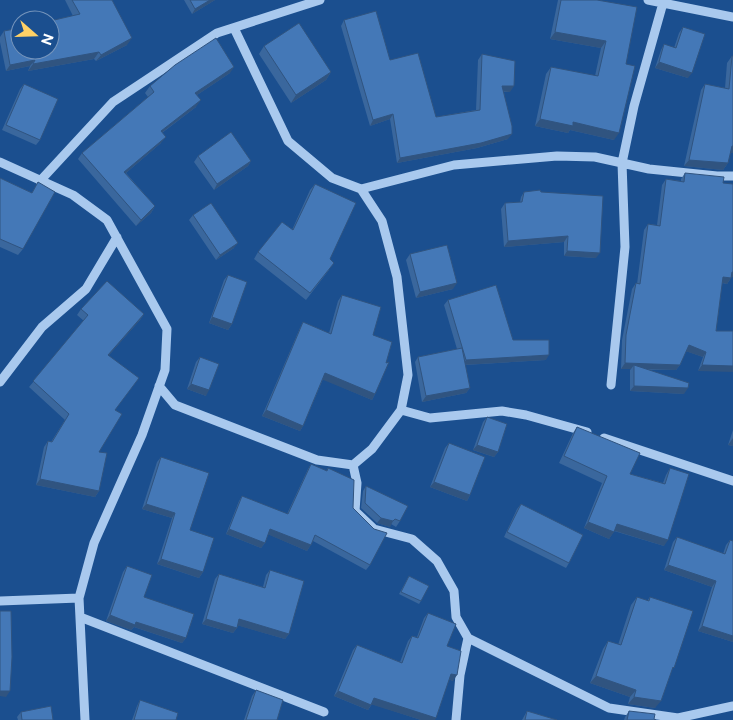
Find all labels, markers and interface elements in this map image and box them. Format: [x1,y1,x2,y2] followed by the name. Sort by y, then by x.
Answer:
[10,10,60,60] north arrow
[38,32,57,47] text: N

